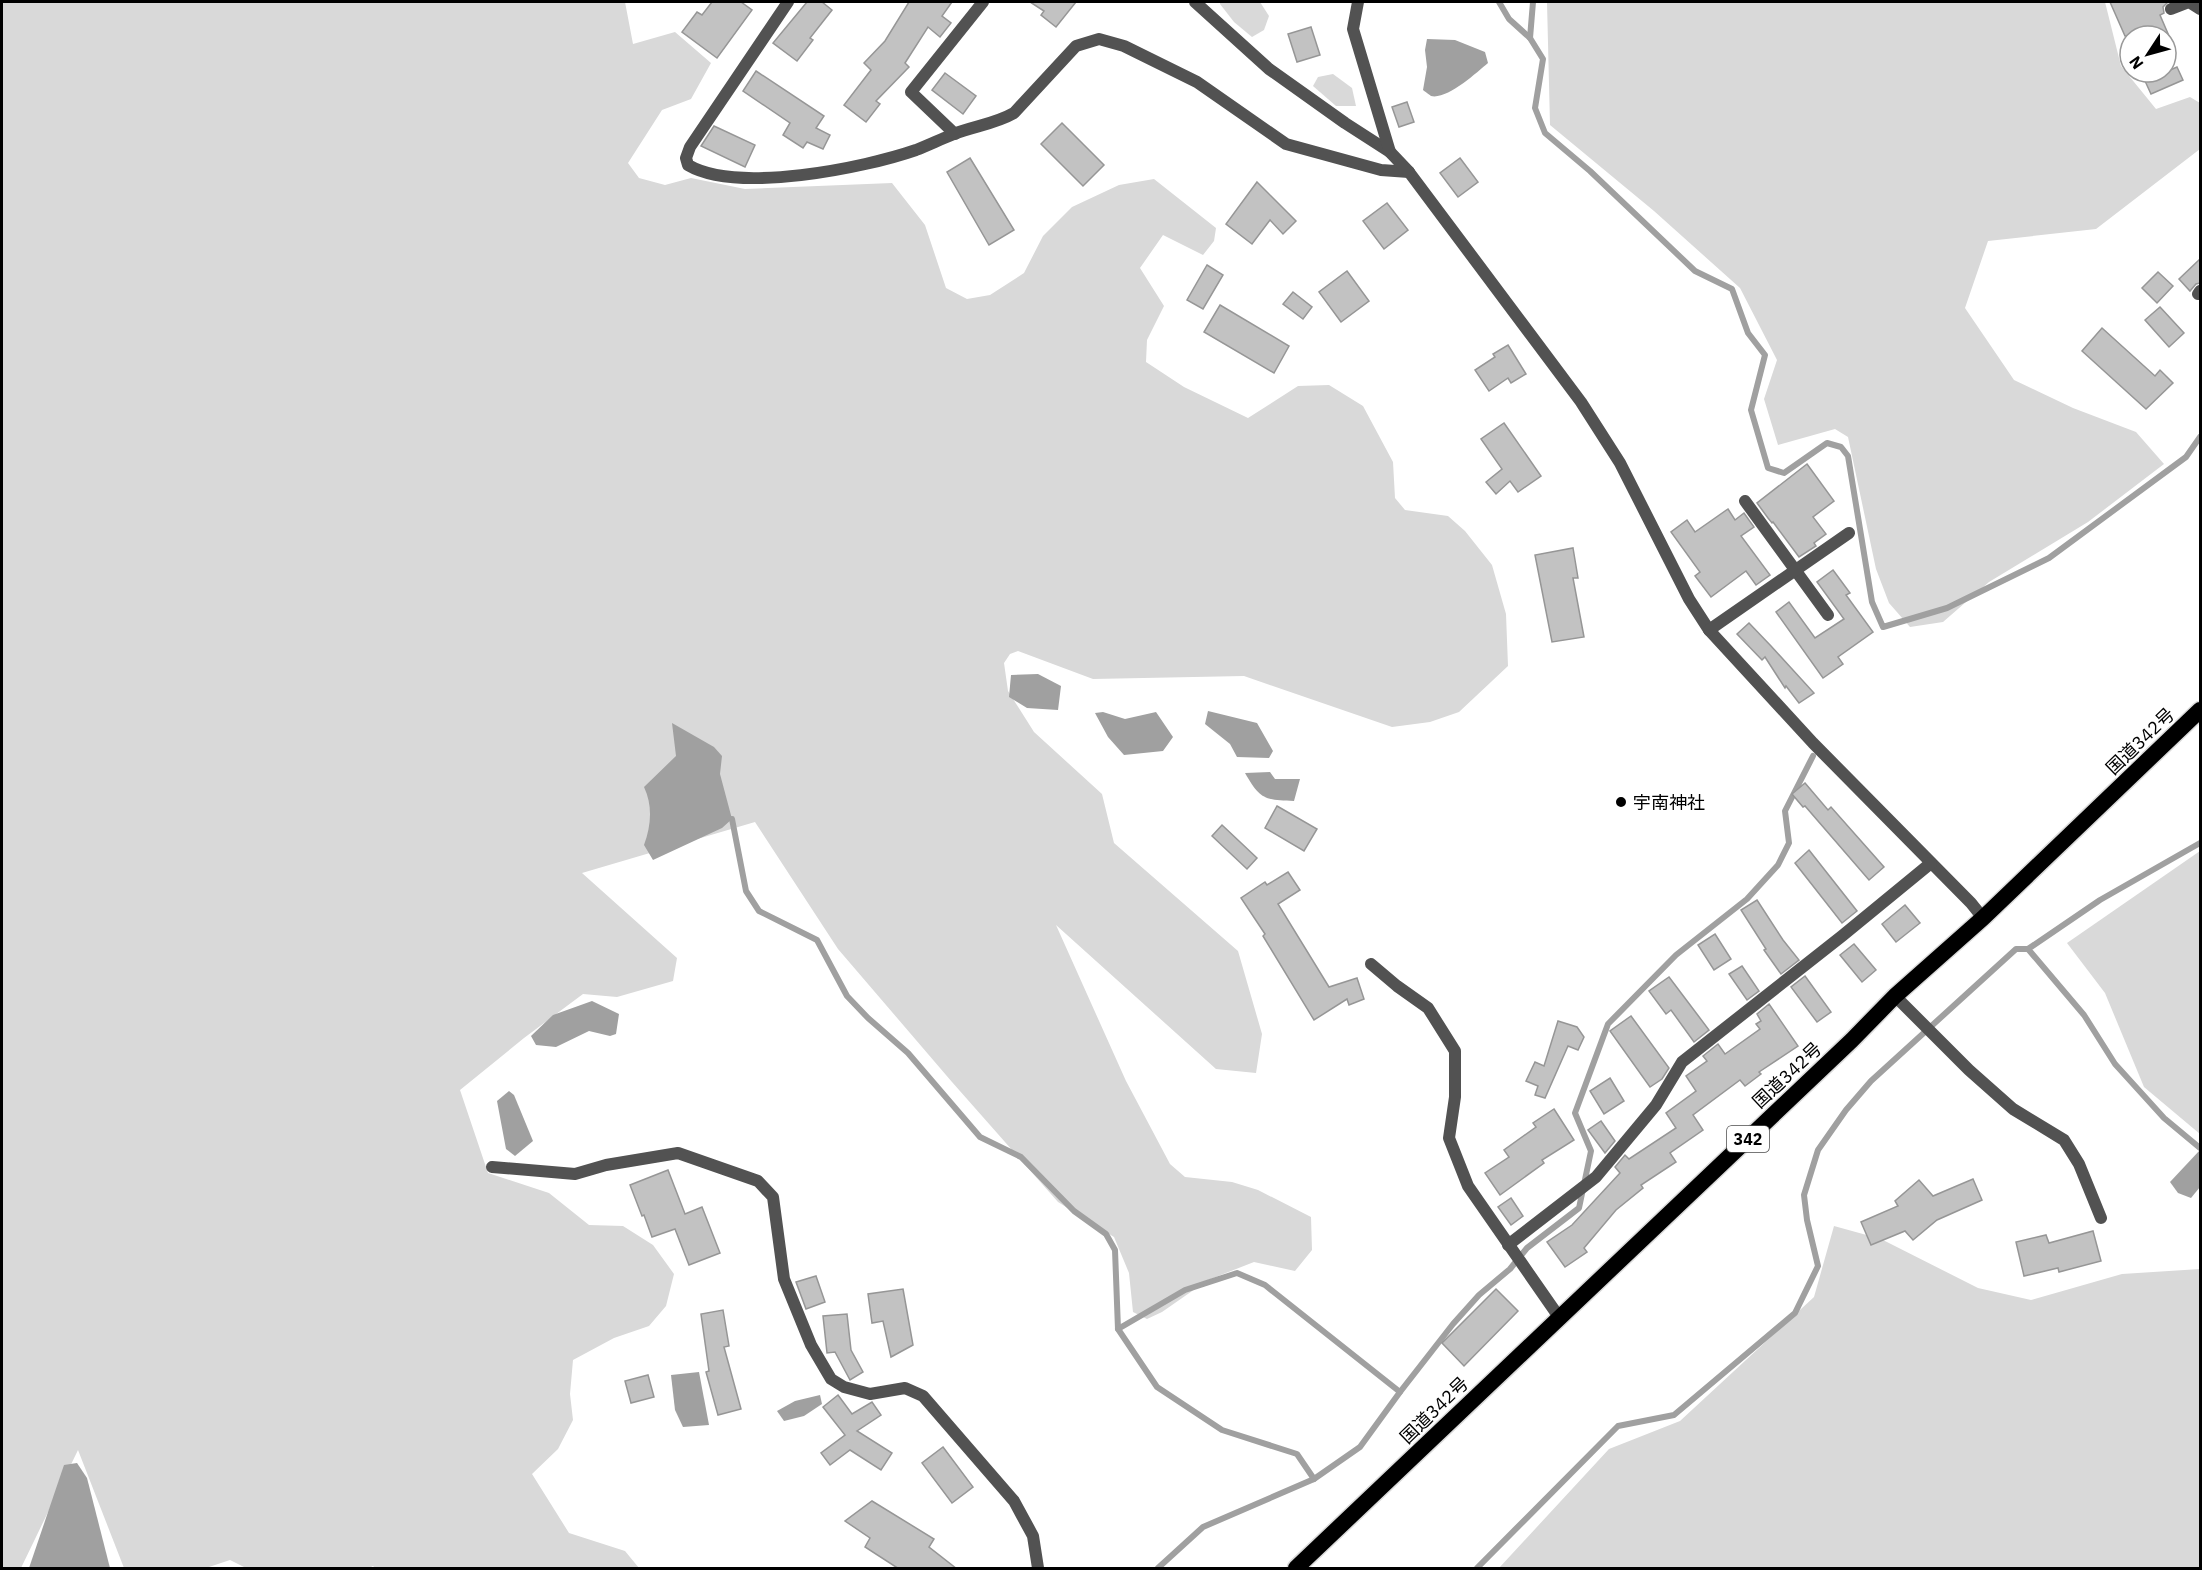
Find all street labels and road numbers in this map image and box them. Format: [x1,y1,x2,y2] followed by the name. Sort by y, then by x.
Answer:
[2101,703,2179,779] street label: 国道342号
[1748,1037,1826,1113] street label: 国道342号
[1727,1126,1769,1152] road number: 342
[1395,1372,1473,1448] street label: 国道342号

